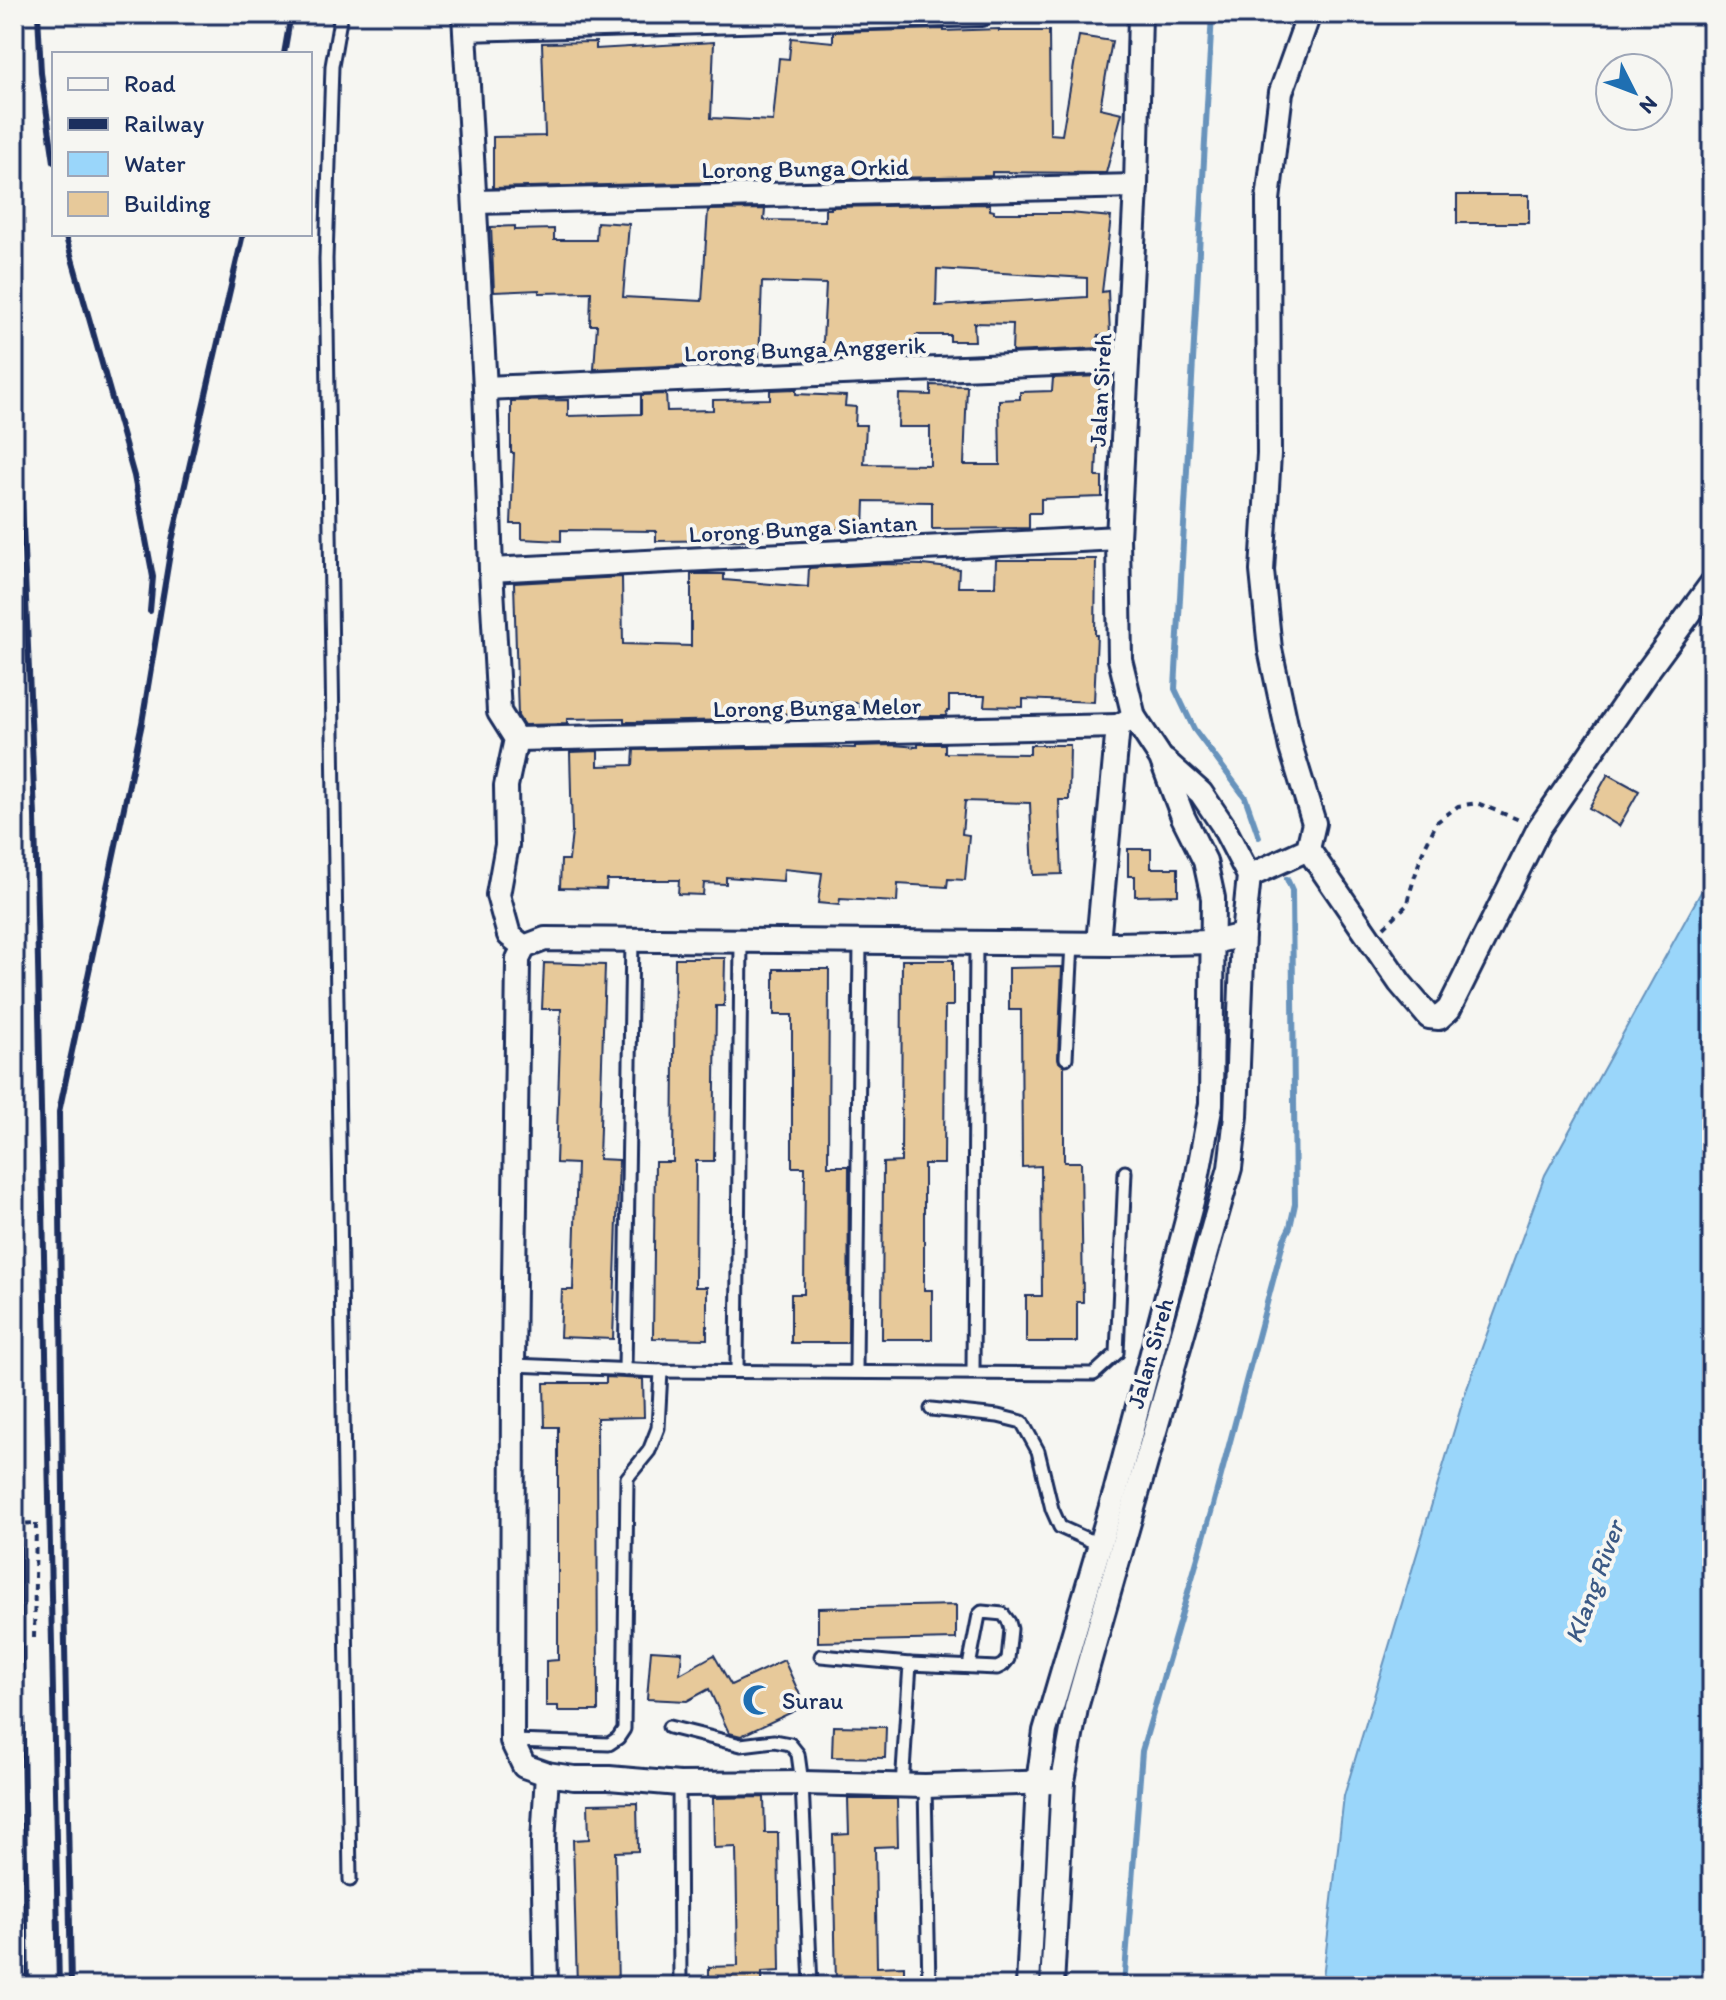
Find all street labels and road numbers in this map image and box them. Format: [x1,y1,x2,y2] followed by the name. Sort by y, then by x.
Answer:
[701,152,909,184] street label: Lorong Bunga Orkid
[684,330,927,368] street label: Lorong Bunga Anggerik
[1083,332,1117,448] street label: Jalan Sireh
[688,508,918,548] street label: Lorong Bunga Siantan
[713,691,922,723] street label: Lorong Bunga Melor
[1120,1294,1180,1412] street label: Jalan Sireh

